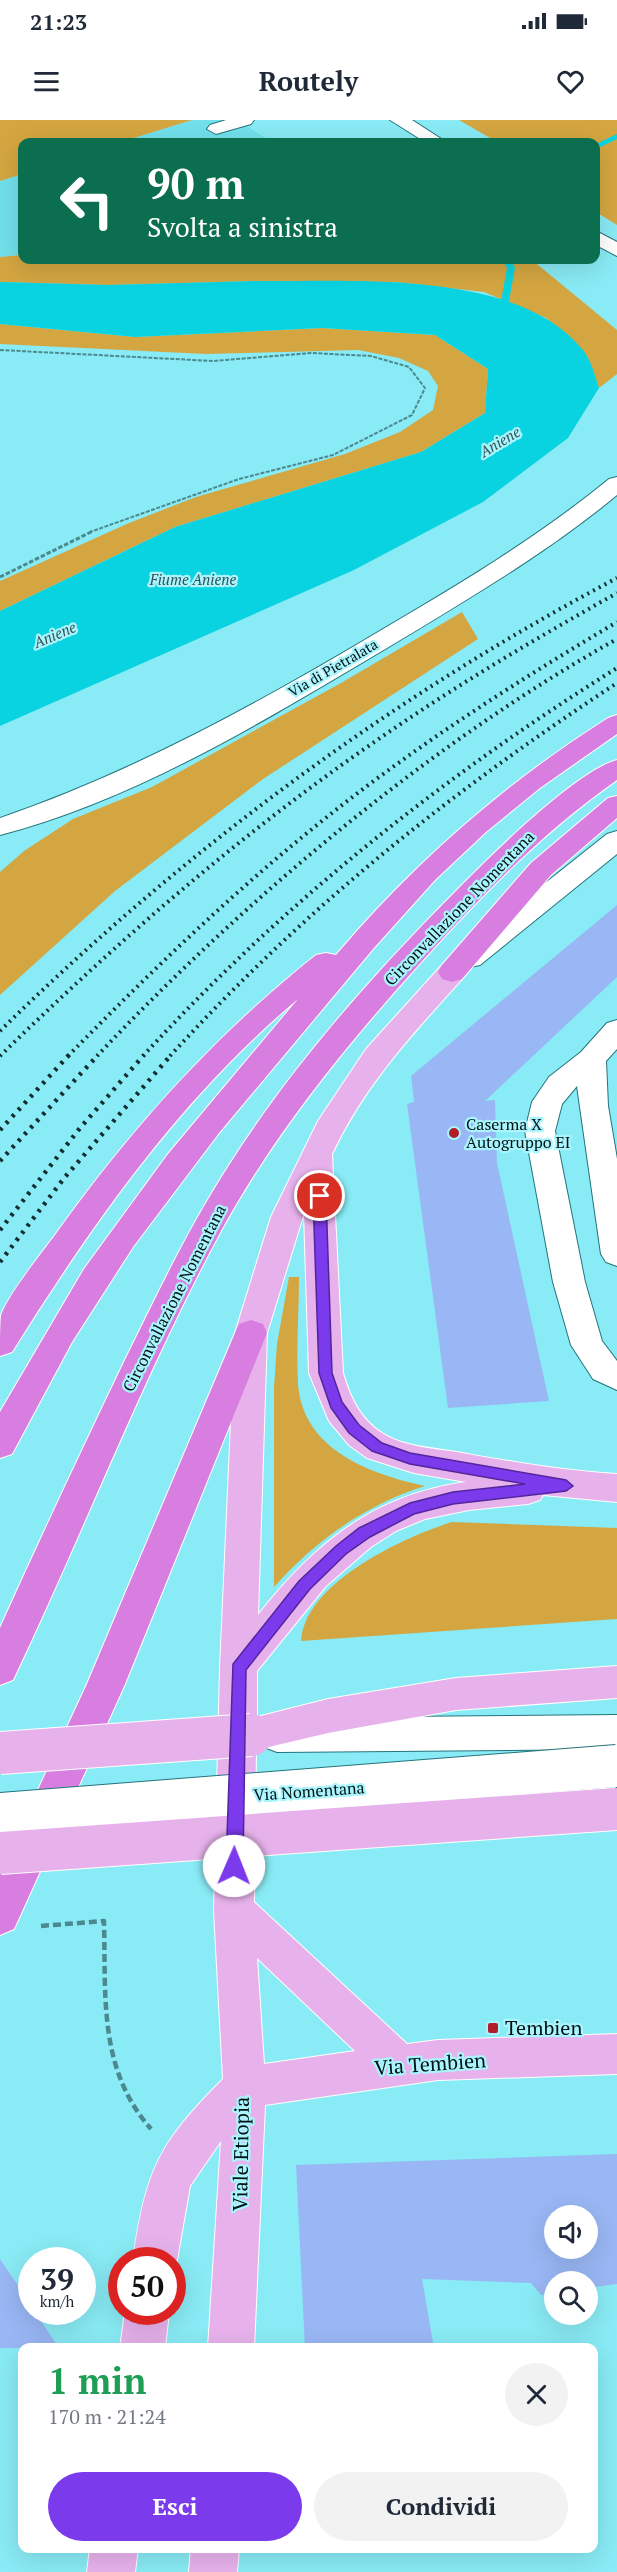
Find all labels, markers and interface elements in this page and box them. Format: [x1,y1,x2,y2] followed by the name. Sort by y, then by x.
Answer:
[30,7,87,36] text: 21:23
[259,63,358,99] text: Routely
[30,65,63,98] icon: menu
[554,65,587,98] icon: heart
[147,155,245,211] text: 90 m
[48,162,126,240] icon: left
[147,209,338,245] text: Svolta a sinistra
[475,421,524,462] water label: Aniene
[149,569,237,589] water label: Fiume Aniene
[29,616,79,652] water label: Aniene
[285,634,381,701] street label: Via di Pietralata
[379,826,539,990] street label: Circonvallazione Nomentana
[466,1113,570,1153] place label: Caserma X Autogruppo EI
[447,1126,461,1140] marker: Caserma X Autogruppo EI
[294,1170,345,1221] pin
[303,1179,336,1212] icon: arrive
[117,1201,231,1395] street label: Circonvallazione Nomentana
[253,1776,365,1806] street label: Via Nomentana
[202,1834,266,1898] position arrow
[505,2014,582,2041] place label: Tembien
[486,2021,500,2035] marker: Tembien
[373,2046,487,2081] street label: Via Tembien
[226,2097,255,2211] street label: Viale Etiopia
[544,2205,598,2325] map controls
[544,2205,598,2259] button: sound
[108,2247,186,2325] speed limit sign: 50
[40,2259,74,2299] text: 39
[544,2271,598,2325] button: search
[40,2291,74,2311] text: km/h
[48,2357,146,2404] text: 1 min
[505,2363,568,2426] button: close
[48,2403,166,2430] text: 170 m · 21:24
[48,2472,302,2541] button: Esci
[314,2472,568,2541] button: Condividi

